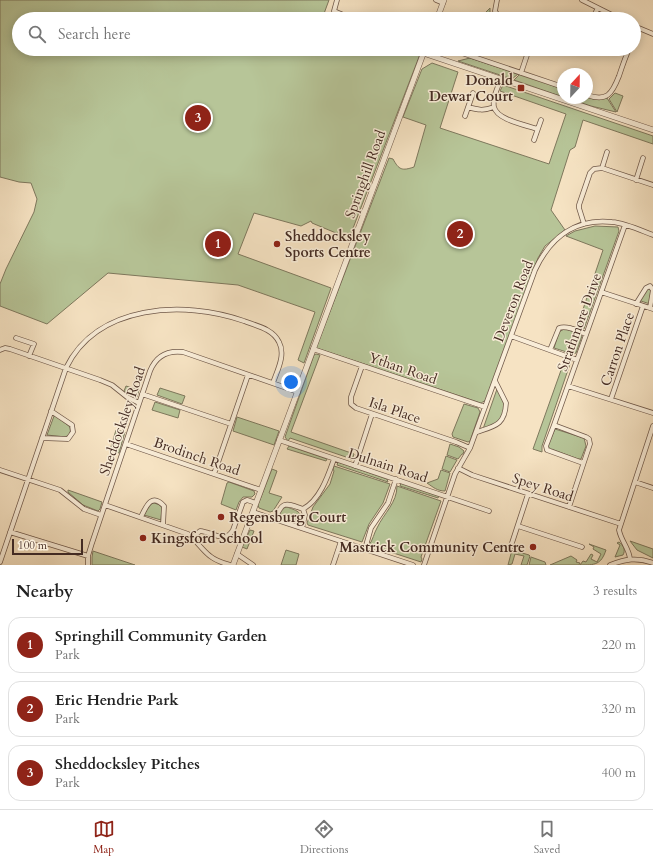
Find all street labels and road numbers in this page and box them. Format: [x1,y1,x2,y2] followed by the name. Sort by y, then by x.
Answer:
[341,127,390,221] street label: Springhill Road
[489,257,538,345] street label: Deveron Road
[553,270,606,374] street label: Strathmore Drive
[596,310,639,389] street label: Carron Place
[366,348,440,389] street label: Ythan Road
[95,364,150,478] street label: Sheddocksley Road
[366,393,423,428] street label: Isla Place
[151,433,243,480] street label: Brodinch Road
[345,444,431,488] street label: Dulnain Road
[510,469,576,506] street label: Spey Road

